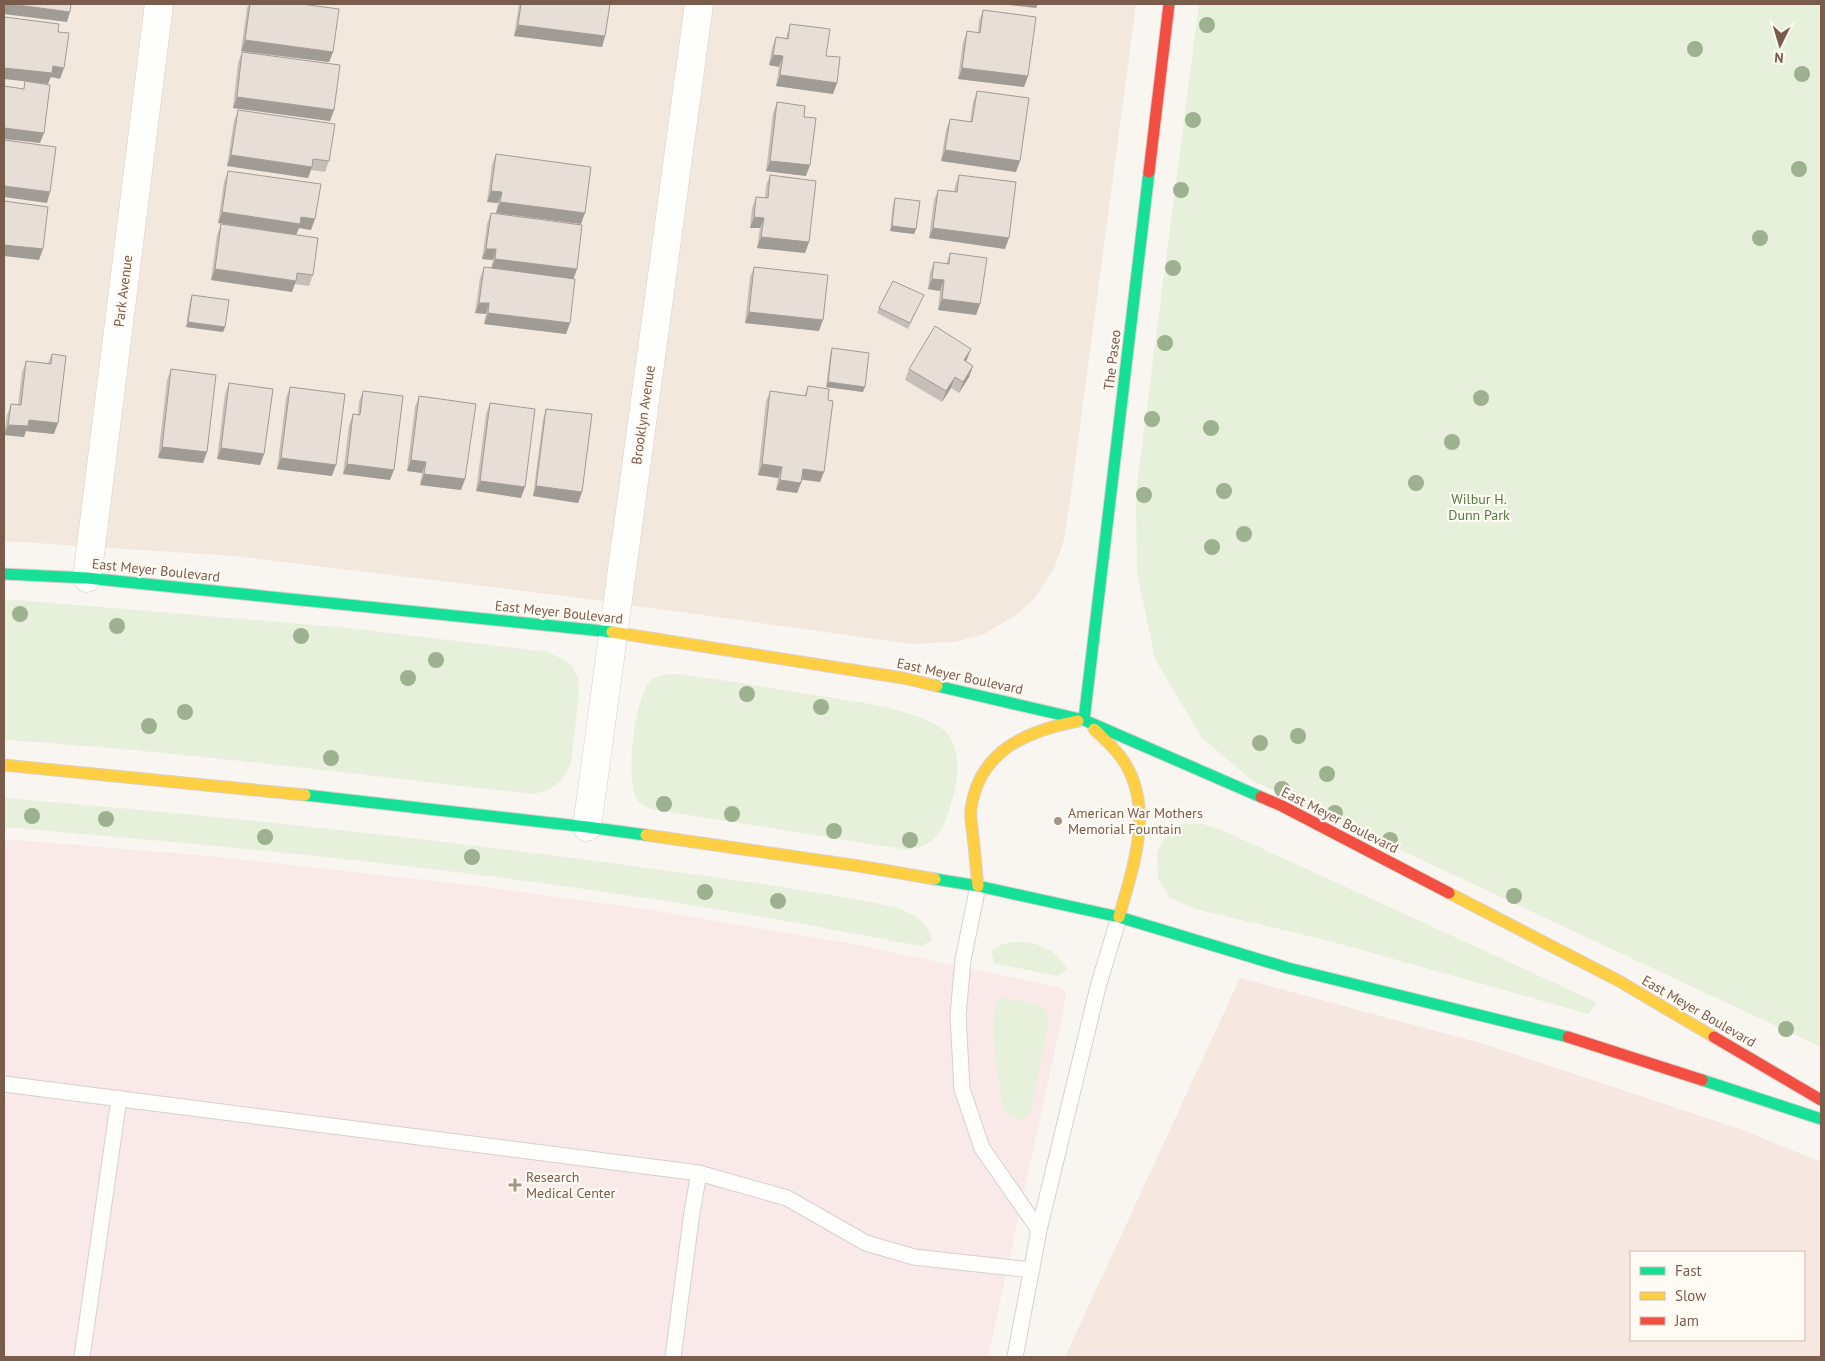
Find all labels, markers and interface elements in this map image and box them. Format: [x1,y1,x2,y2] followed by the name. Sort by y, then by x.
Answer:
[1755,20,1805,70] north arrow
[1773,49,1784,67] text: N
[110,254,136,328] street label: Park Avenue
[1099,329,1125,391] street label: The Paseo
[627,364,659,466] street label: Brooklyn Avenue
[1448,490,1510,524] park label: Wilbur H. Dunn Park
[91,554,221,586] street label: East Meyer Boulevard
[494,596,624,628] street label: East Meyer Boulevard
[895,654,1025,698] street label: East Meyer Boulevard
[1279,783,1401,857] street label: East Meyer Boulevard
[1068,804,1203,838] place label: American War Mothers Memorial Fountain
[1052,815,1064,827] marker: American War Mothers Memorial Fountain
[1639,971,1759,1051] street label: East Meyer Boulevard
[526,1168,616,1202] place label: Research Medical Center
[508,1178,522,1192] marker: Research Medical Center
[1630,1251,1805,1341] legend
[1675,1261,1702,1280] text: Fast
[1675,1286,1706,1305] text: Slow
[1674,1311,1699,1330] text: Jam

